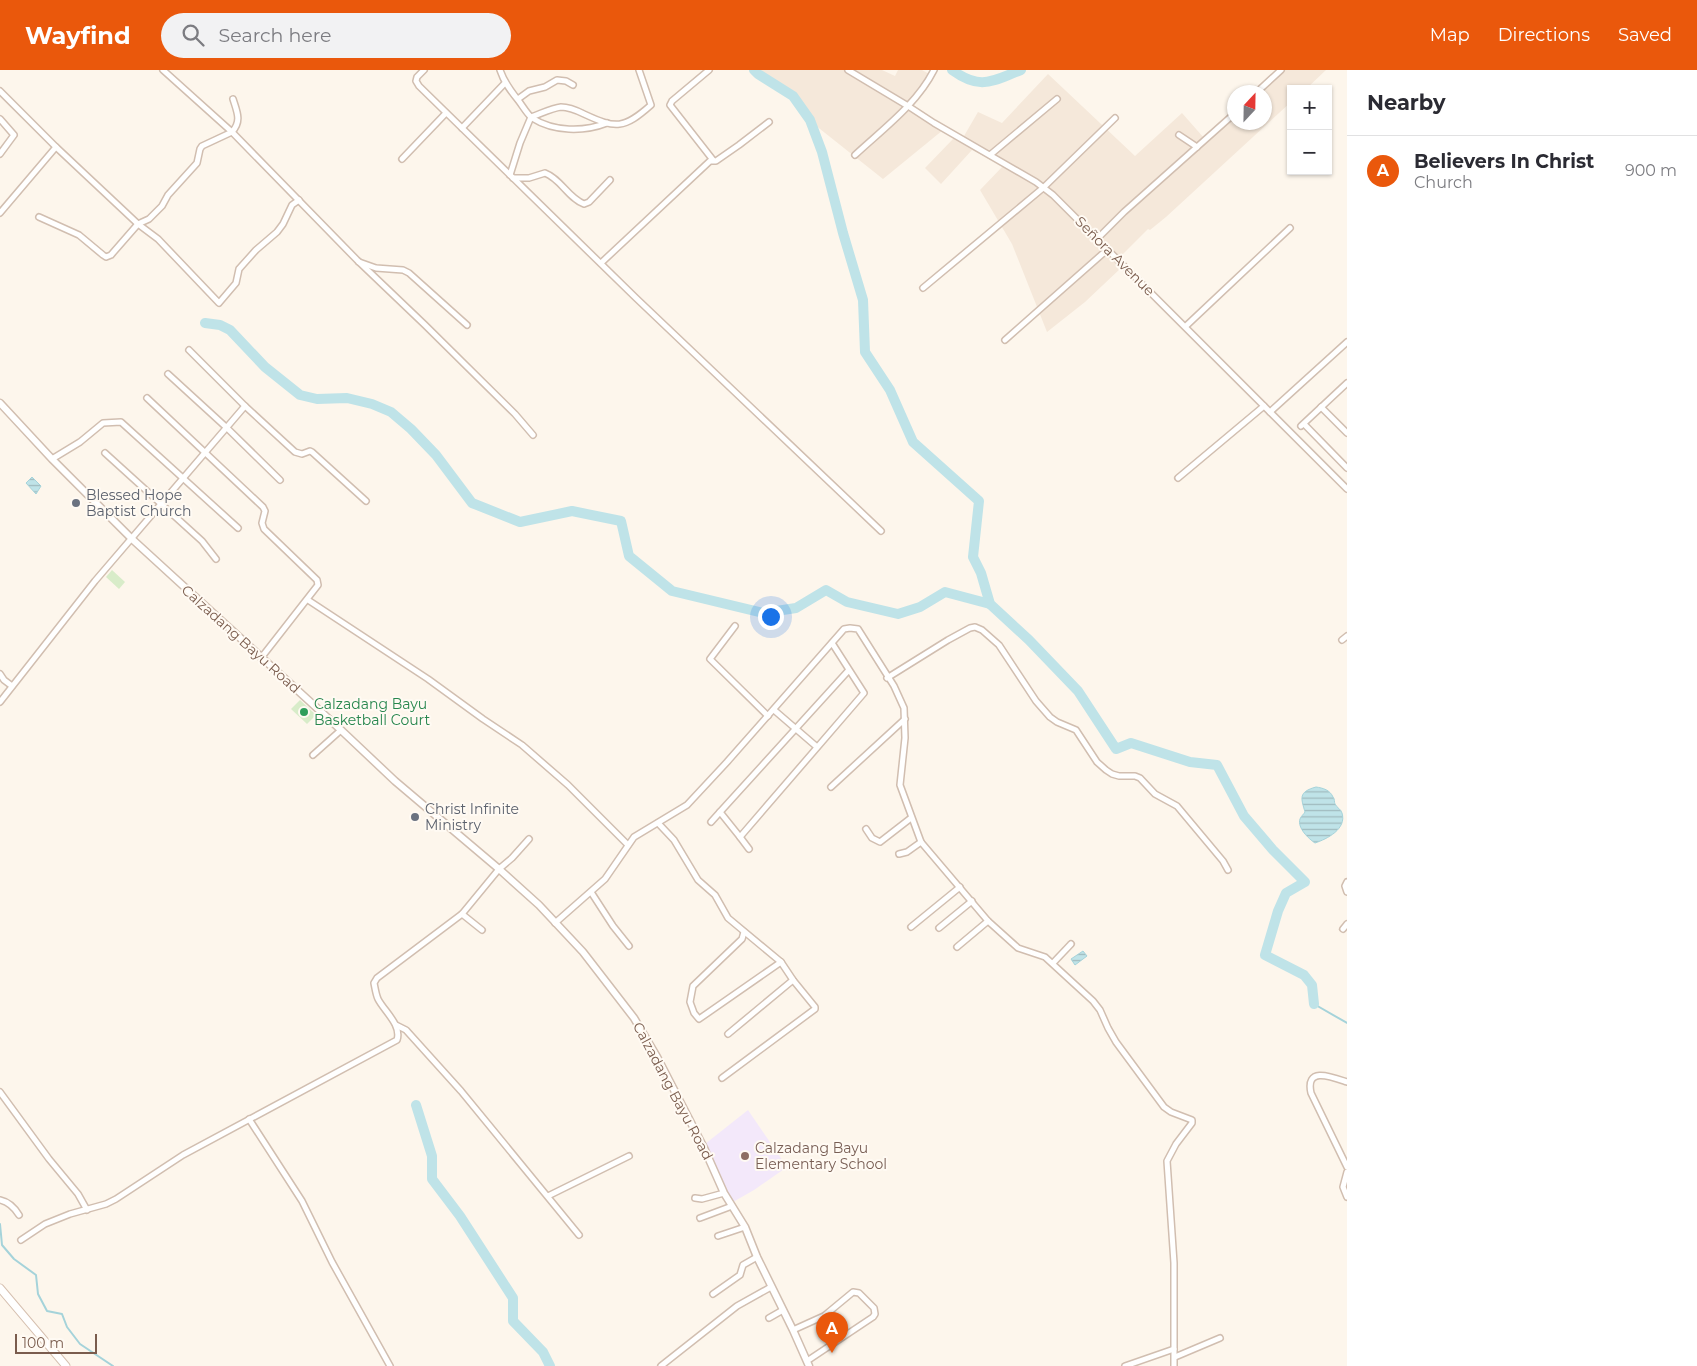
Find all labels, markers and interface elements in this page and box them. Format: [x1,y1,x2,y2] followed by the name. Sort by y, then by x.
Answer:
[161,13,511,58] search box
[25,21,131,50] text: Wayfind
[179,21,207,49] icon: search
[219,24,332,47] text: Search here
[1430,24,1470,46] text: Map
[1498,24,1590,46] text: Directions
[1618,24,1672,46] text: Saved
[1227,85,1272,130] north arrow
[1287,85,1332,175] map controls
[1287,85,1332,130] button: +
[1367,90,1446,115] text: Nearby
[1287,130,1332,175] button: −
[1414,150,1594,173] text: Believers In Christ
[1377,161,1389,180] text: A
[1625,161,1677,180] text: 900 m
[1414,173,1473,192] text: Church
[1071,212,1159,300] street label: Señora Avenue
[86,486,191,520] place label: Blessed Hope Baptist Church
[70,497,82,509] marker: Blessed Hope Baptist Church
[178,581,304,697] street label: Calzadang Bayu Road
[758,604,784,630] your location
[314,695,430,729] place label: Calzadang Bayu Basketball Court
[298,706,310,718] marker: Calzadang Bayu Basketball Court
[425,800,519,834] place label: Christ Infinite Ministry
[409,811,421,823] marker: Christ Infinite Ministry
[629,1019,717,1163] street label: Calzadang Bayu Road
[755,1139,887,1173] place label: Calzadang Bayu Elementary School
[739,1150,751,1162] marker: Calzadang Bayu Elementary School
[816,1312,848,1353] pin: A
[15,1331,98,1354] scale bar
[22,1334,64,1352] text: 100 m

